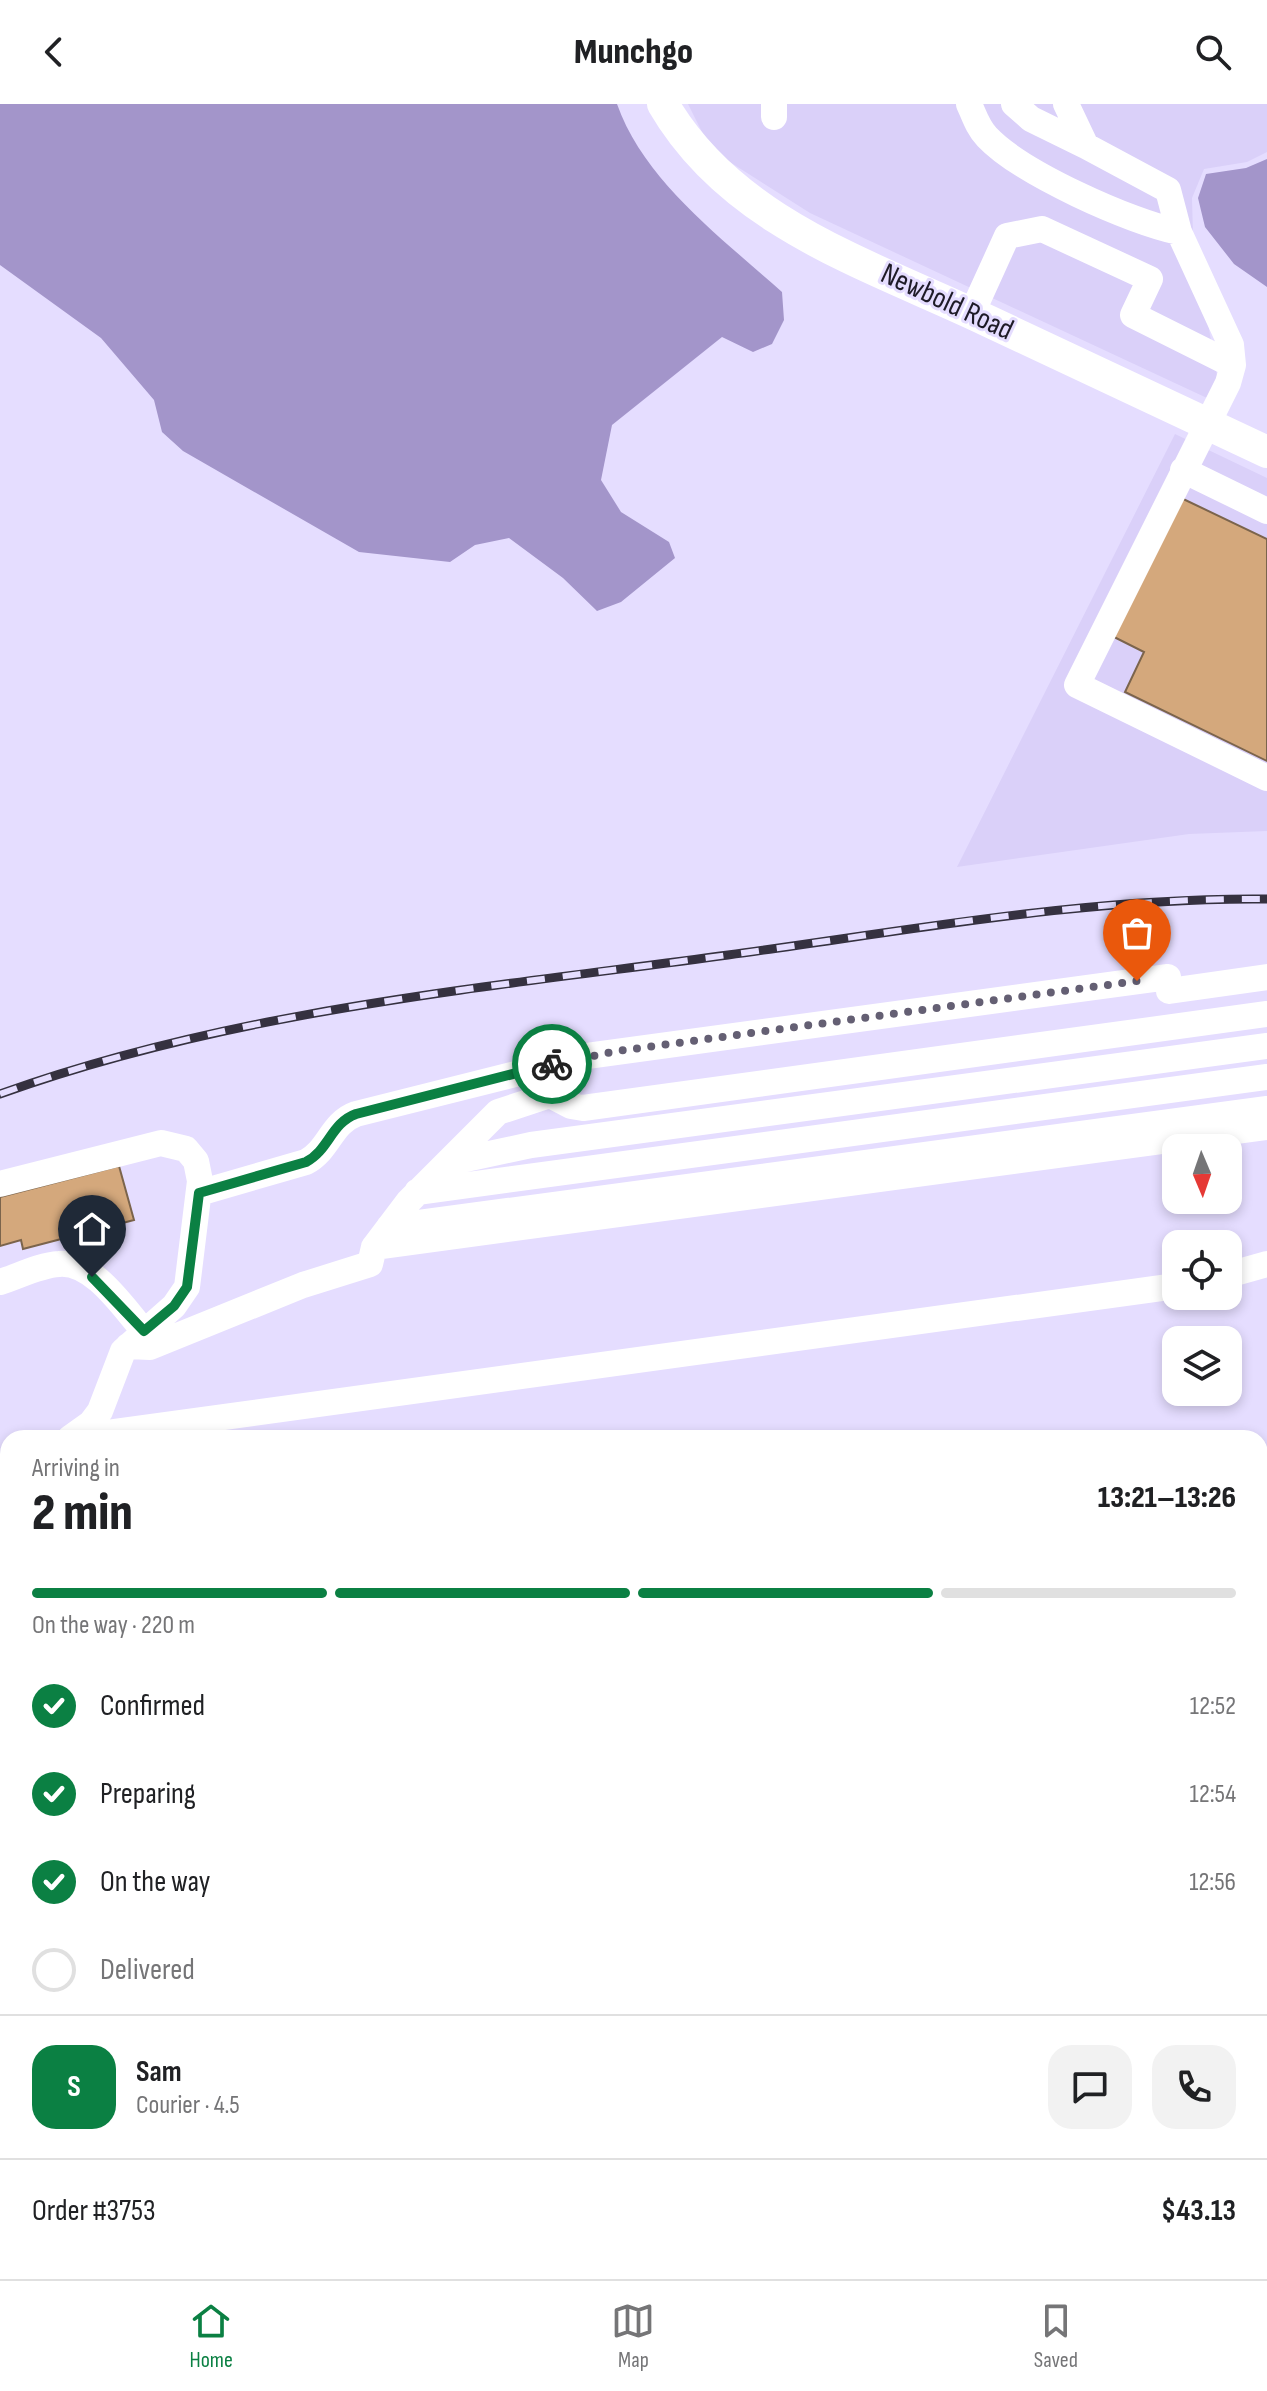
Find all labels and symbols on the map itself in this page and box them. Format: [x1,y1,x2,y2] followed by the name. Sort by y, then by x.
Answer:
[875,256,1019,348] street label: Newbold Road
[1103,899,1171,981] pin
[512,1024,592,1104] courier
[1162,1134,1242,1214] north arrow
[58,1195,126,1277] pin

